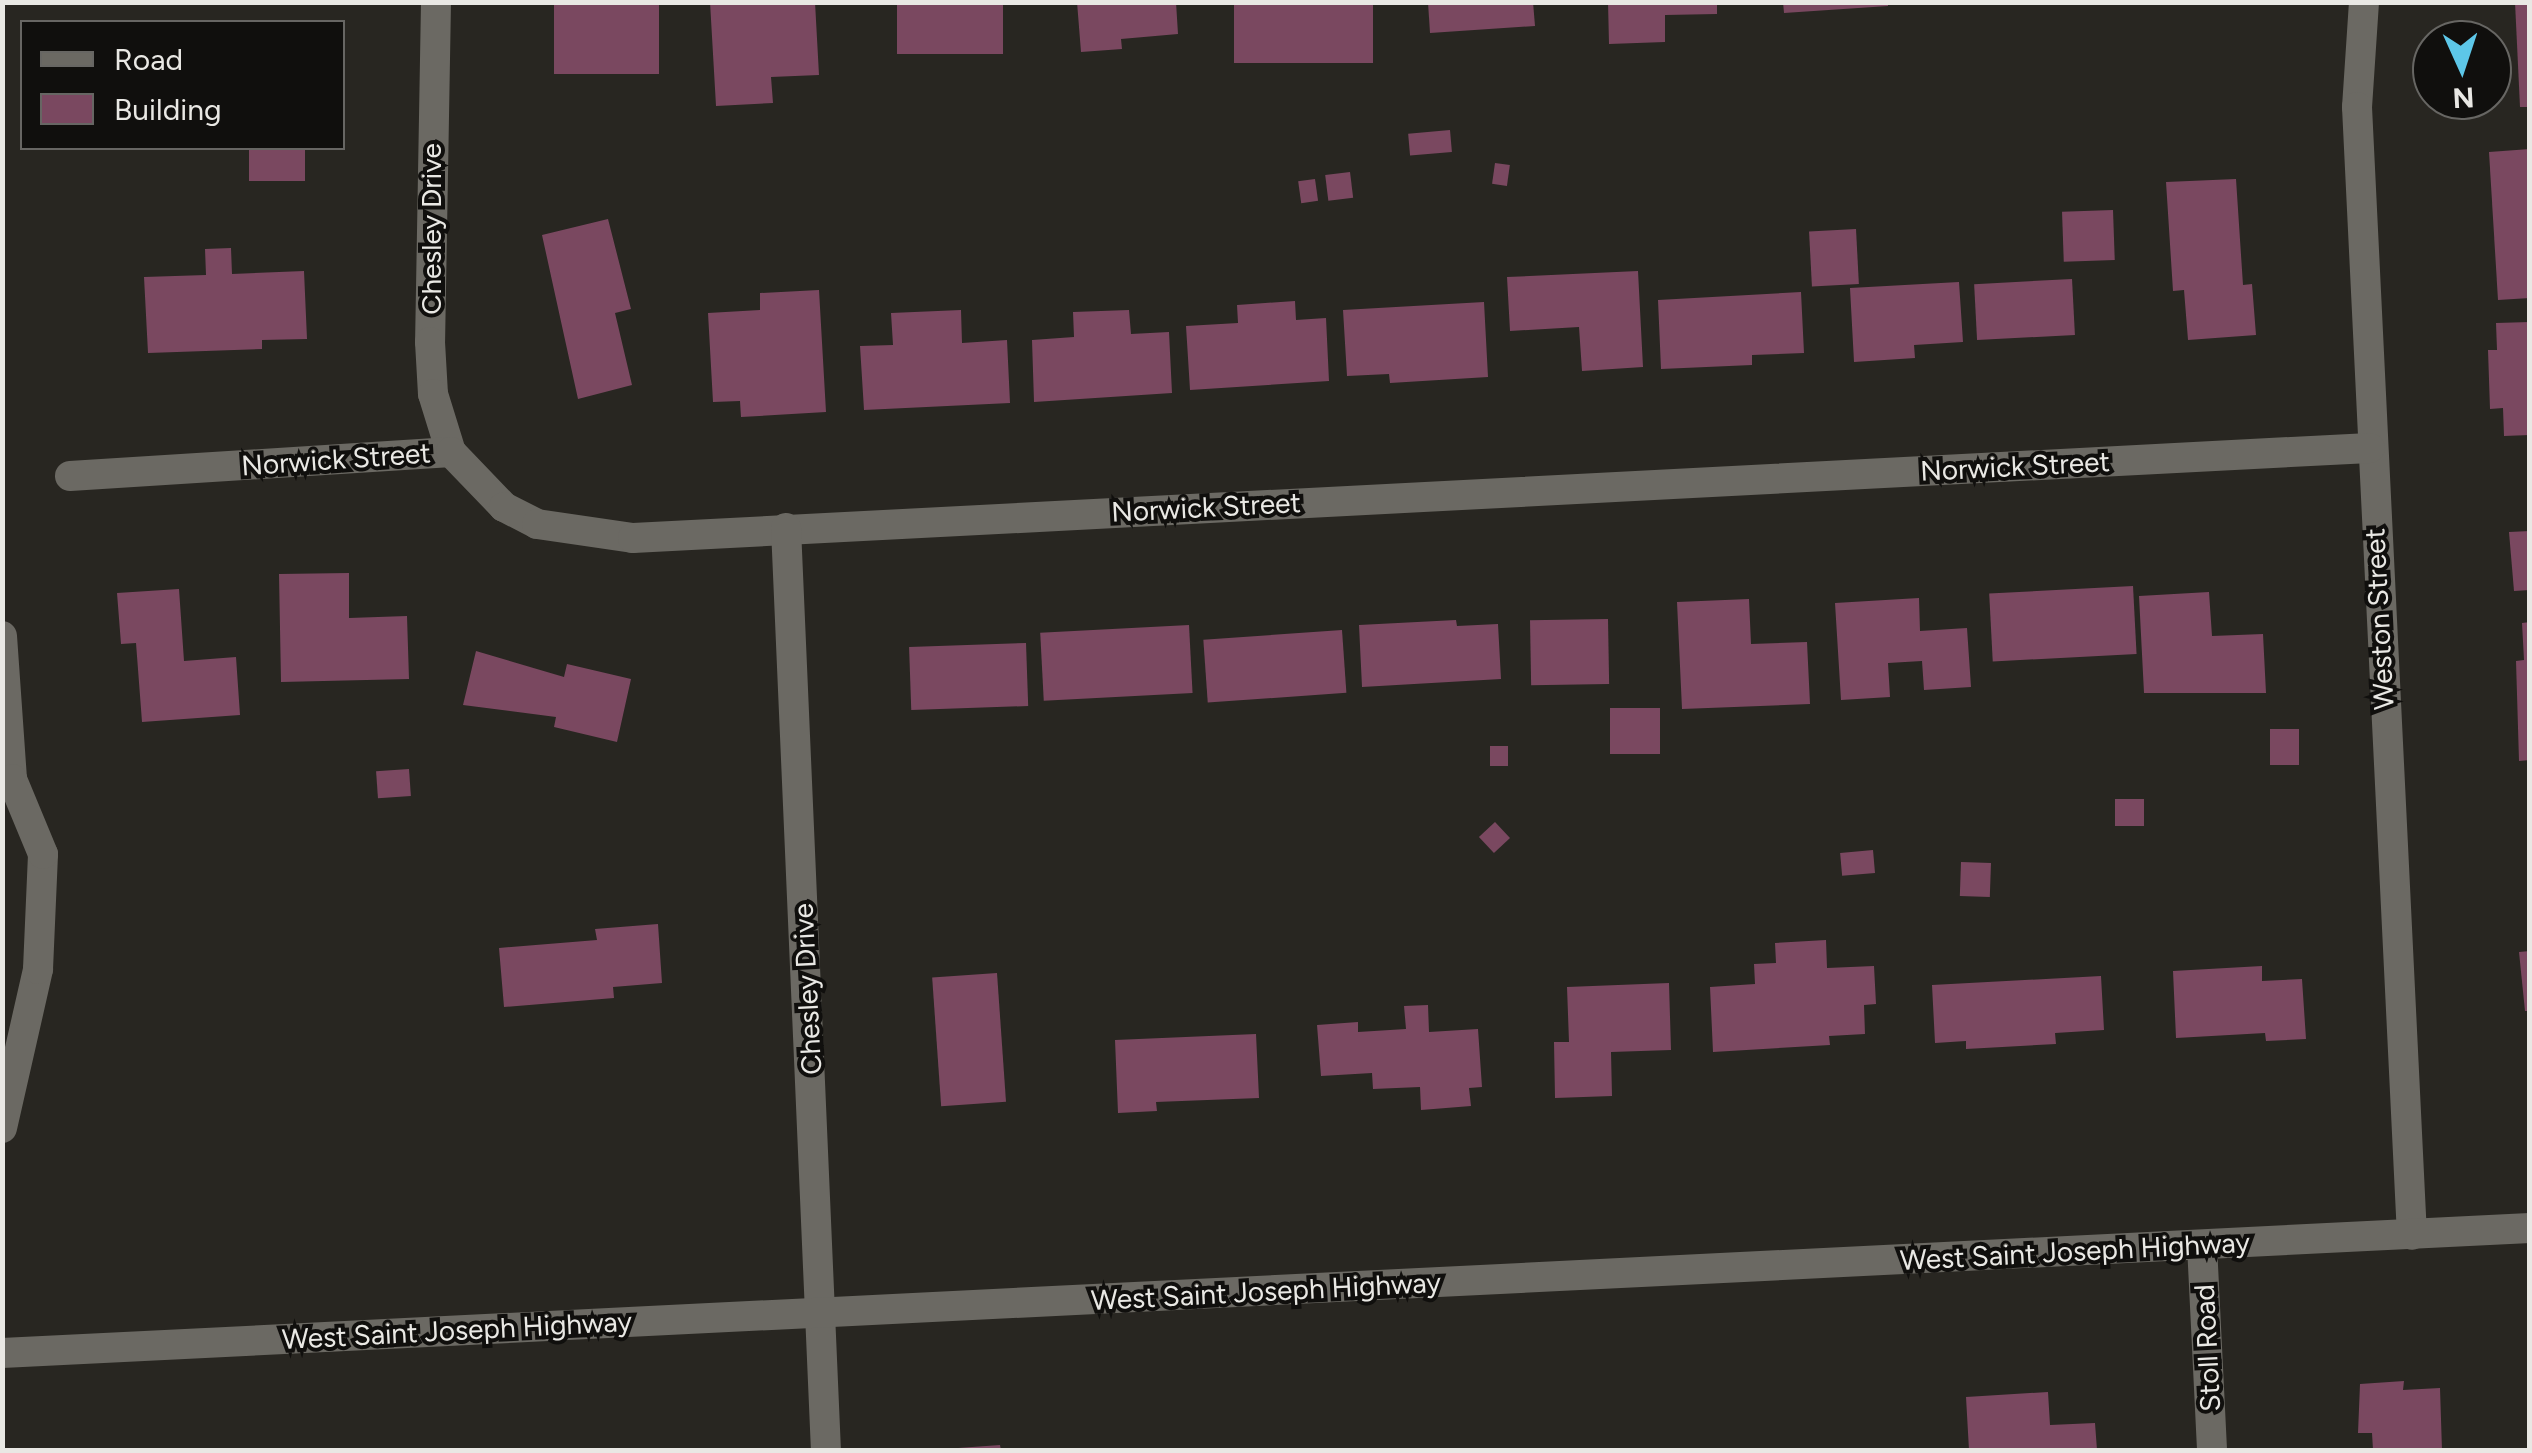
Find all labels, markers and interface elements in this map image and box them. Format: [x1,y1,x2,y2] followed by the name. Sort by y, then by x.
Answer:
[20,20,345,150] legend
[2412,20,2512,120] north arrow
[114,41,183,78] text: Road
[2452,80,2475,116] text: N
[114,91,222,128] text: Building
[414,143,448,315] street label: Chesley Drive
[240,436,432,482] street label: Norwick Street
[1919,444,2111,488] street label: Norwick Street
[1110,485,1302,529] street label: Norwick Street
[2357,527,2401,711] street label: Weston Street
[786,902,828,1076] street label: Chesley Drive
[1899,1225,2251,1277] street label: West Saint Joseph Highway
[1090,1265,1442,1317] street label: West Saint Joseph Highway
[2187,1283,2227,1413] street label: Stoll Road
[281,1304,633,1356] street label: West Saint Joseph Highway

